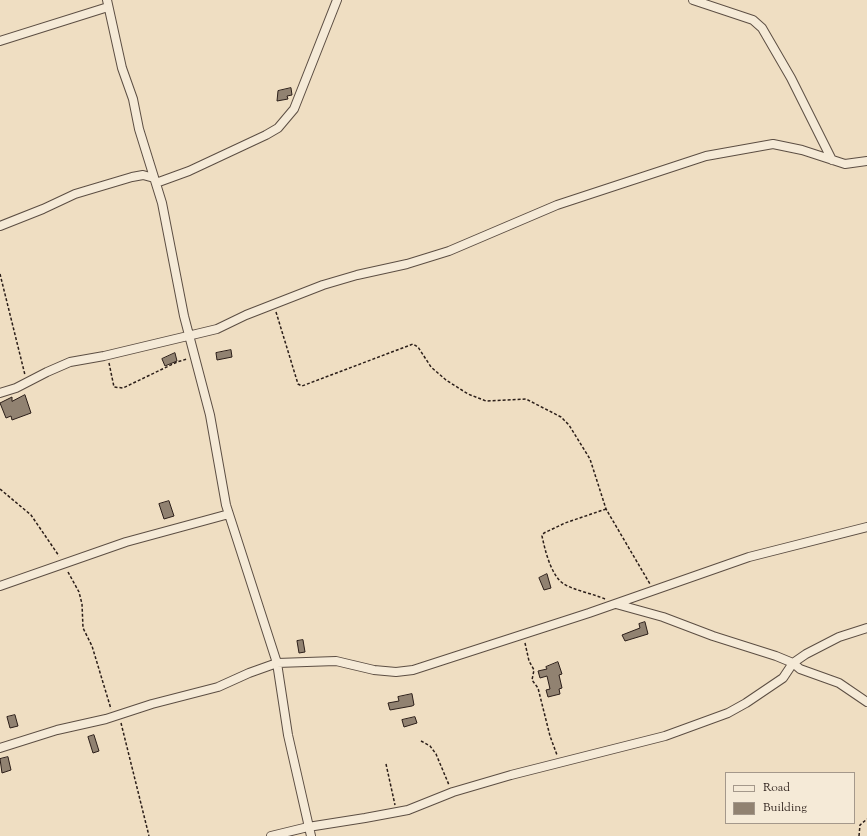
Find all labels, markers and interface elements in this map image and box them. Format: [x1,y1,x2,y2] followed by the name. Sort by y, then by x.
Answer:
[725,772,855,824] legend
[763,779,790,797] text: Road
[763,799,807,817] text: Building

